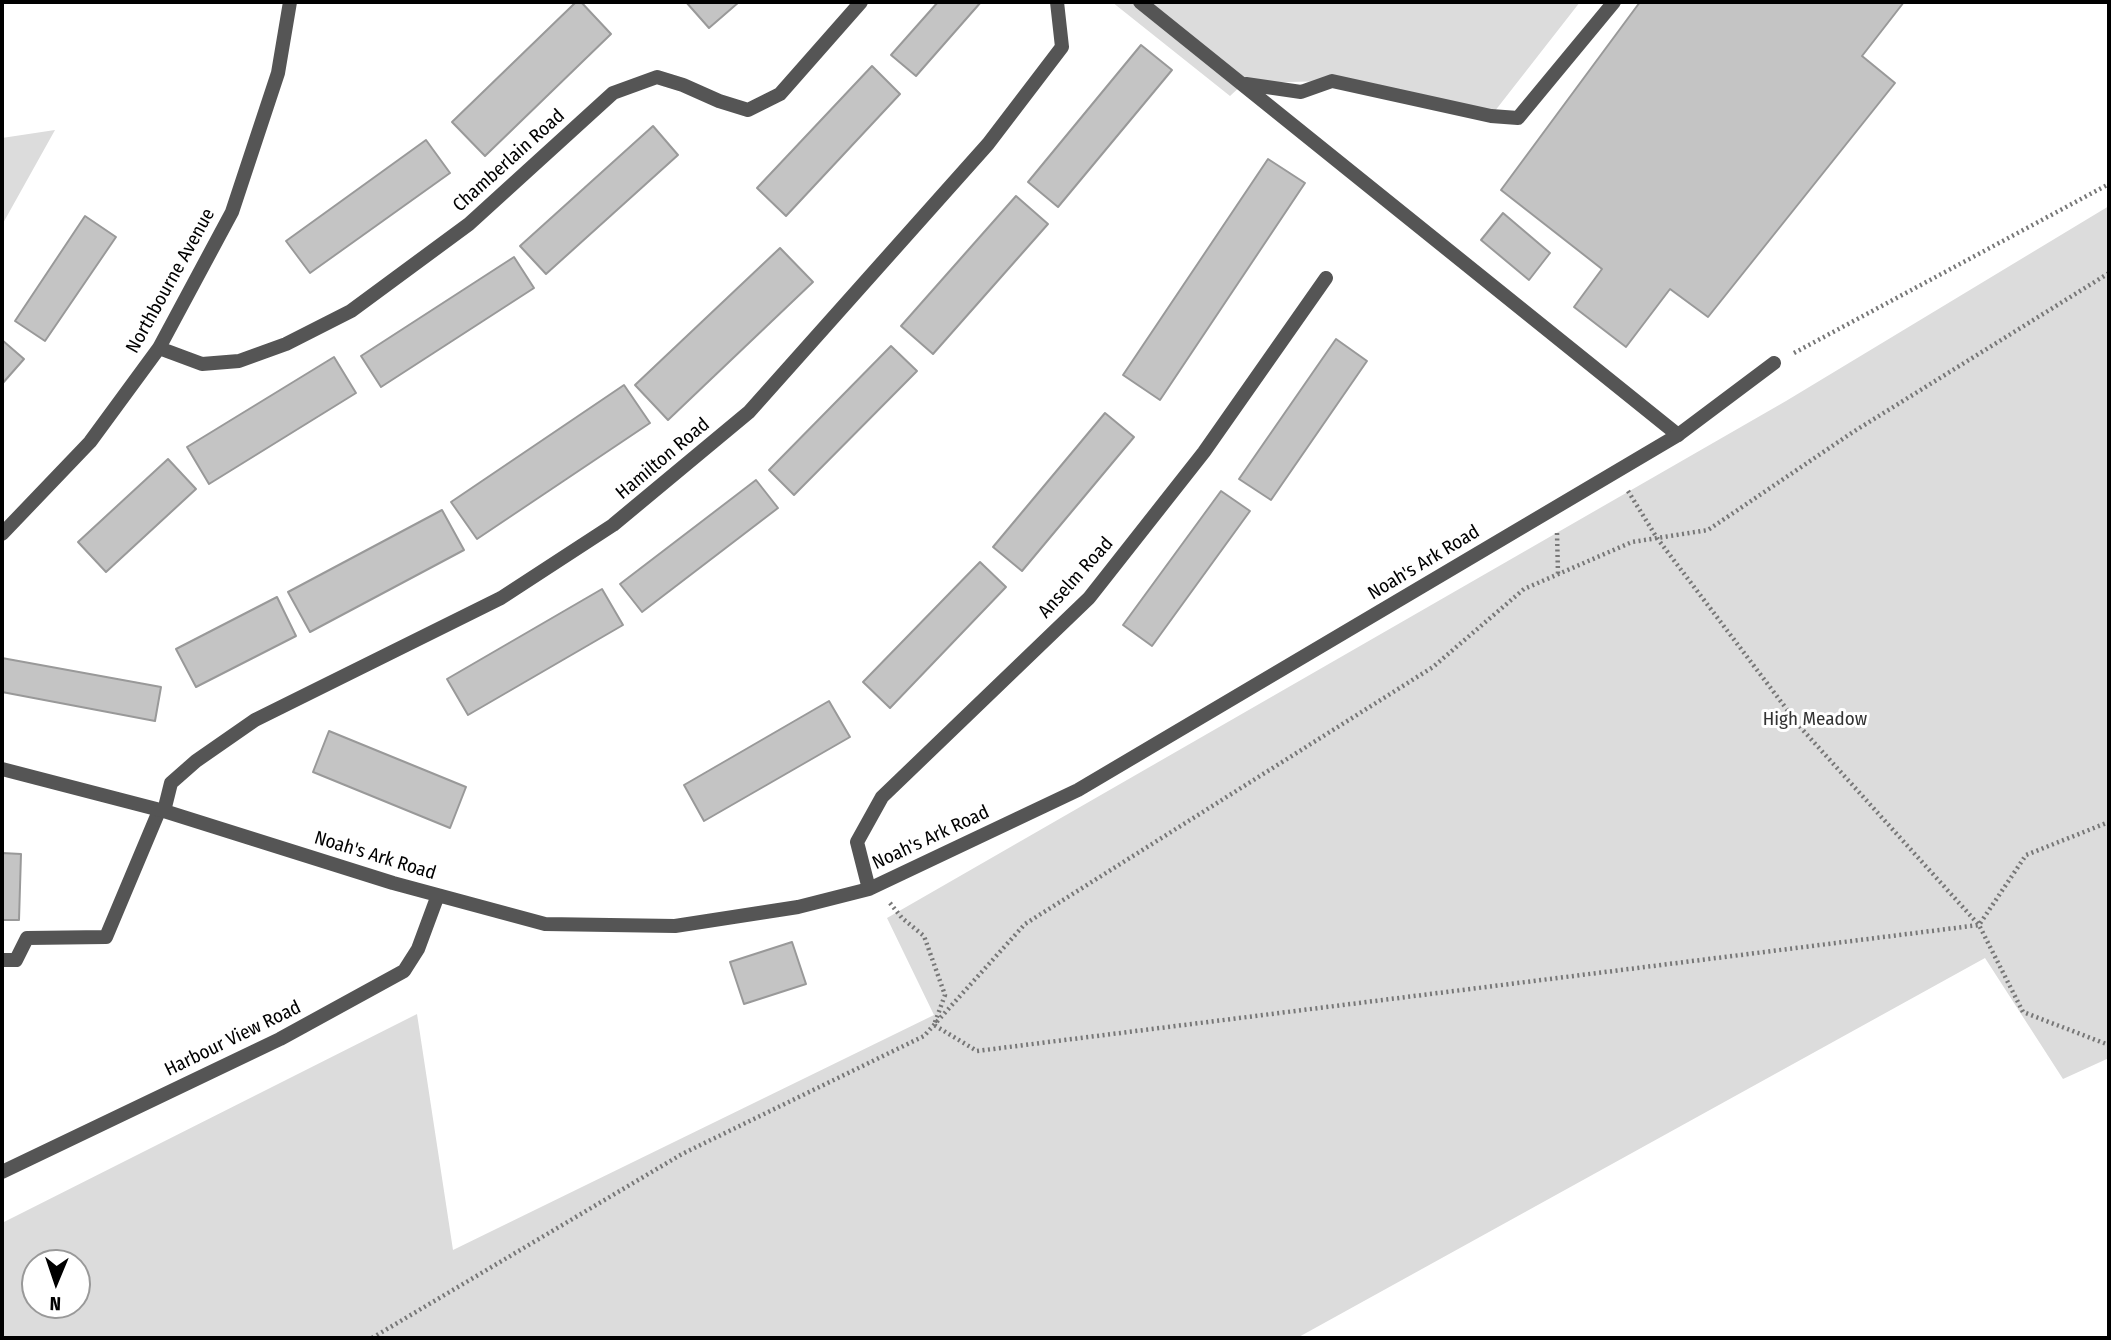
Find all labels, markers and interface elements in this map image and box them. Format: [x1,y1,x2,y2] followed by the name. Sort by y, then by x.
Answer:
[448,105,570,217] street label: Chamberlain Road
[122,205,220,357] street label: Northbourne Avenue
[612,413,714,505] street label: Hamilton Road
[1364,521,1484,605] street label: Noah's Ark Road
[1034,533,1118,623] street label: Anselm Road
[1763,709,1867,731] park label: High Meadow
[869,801,993,875] street label: Noah's Ark Road
[311,827,439,885] street label: Noah's Ark Road
[161,996,305,1082] street label: Harbour View Road
[21,1249,91,1319] north arrow
[49,1292,61,1315] text: N

